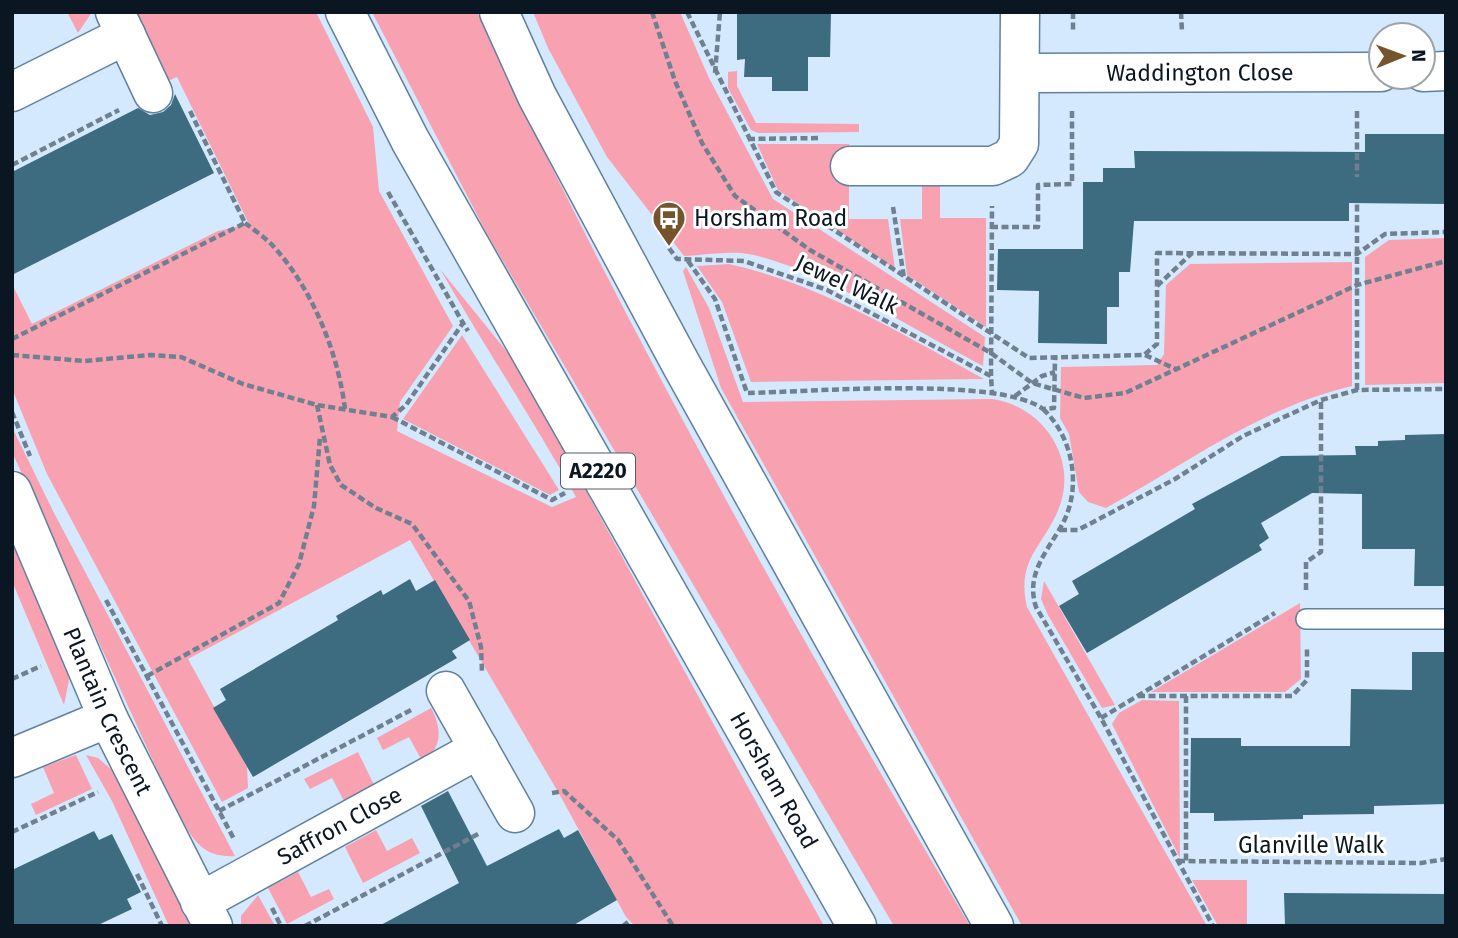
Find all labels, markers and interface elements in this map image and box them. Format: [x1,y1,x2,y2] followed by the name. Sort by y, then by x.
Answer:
[1367,21,1437,91] north arrow
[1407,49,1430,62] text: N
[1106,58,1294,87] street label: Waddington Close
[650,199,688,248] bus stop icon: Horsham Road
[694,204,847,232] place label: Horsham Road
[791,248,903,320] street label: Jewel Walk
[561,454,635,489] road number: A2220
[57,623,159,800] street label: Plantain Crescent
[724,707,824,854] street label: Horsham Road
[272,780,407,871] street label: Saffron Close
[1238,831,1384,859] street label: Glanville Walk

